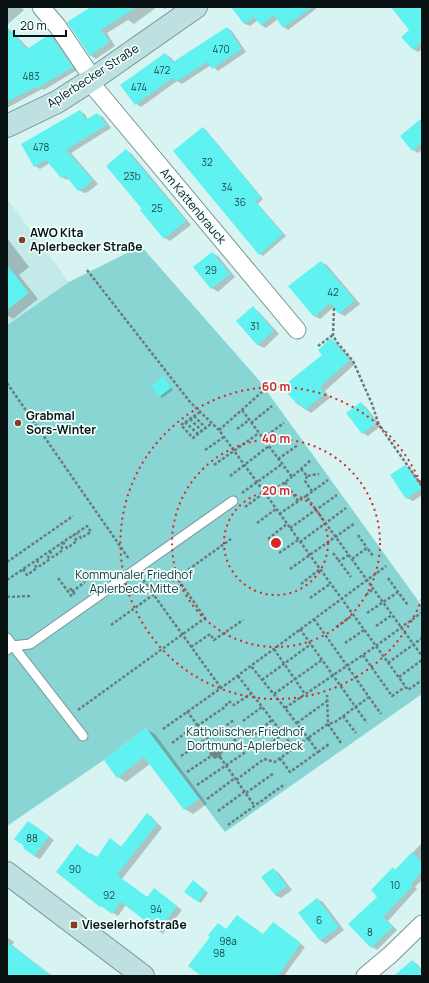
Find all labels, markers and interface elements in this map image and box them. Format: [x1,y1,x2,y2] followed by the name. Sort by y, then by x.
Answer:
[14,12,66,38] scale bar
[20,17,47,34] text: 20 m
[44,39,142,112] street label: Aplerbecker Straße
[212,42,230,56] house number: 470
[154,63,171,77] house number: 472
[22,69,40,83] house number: 483
[131,80,147,94] house number: 474
[33,140,50,154] house number: 478
[201,155,213,169] house number: 32
[157,164,231,248] street label: Am Kattenbrauck
[123,169,141,183] house number: 23b
[221,180,233,194] house number: 34
[234,195,246,209] house number: 36
[151,201,163,215] house number: 25
[30,224,143,255] place label: AWO Kita Aplerbecker Straße
[17,235,27,245] marker: AWO Kita Aplerbecker Straße
[205,263,217,277] house number: 29
[327,285,339,299] house number: 42
[250,319,260,333] house number: 31
[262,378,290,395] text: 60 m
[26,407,96,438] place label: Grabmal Sors-Winter
[13,418,23,428] marker: Grabmal Sors-Winter
[262,430,290,447] text: 40 m
[262,482,290,499] text: 20 m
[269,536,283,550] centre of rings
[75,566,193,597] park label: Kommunaler Friedhof Aplerbeck-Mitte
[186,723,305,754] park label: Katholischer Friedhof Dortmund-Aplerbeck
[26,831,38,845] house number: 88
[69,862,81,876] house number: 90
[390,878,400,892] house number: 10
[103,888,115,902] house number: 92
[150,902,162,916] house number: 94
[316,913,322,927] house number: 6
[82,916,187,933] place label: Vieselerhofstraße
[69,920,79,930] marker: Vieselerhofstraße
[367,925,373,939] house number: 8
[219,934,237,948] house number: 98a
[213,946,225,960] house number: 98

